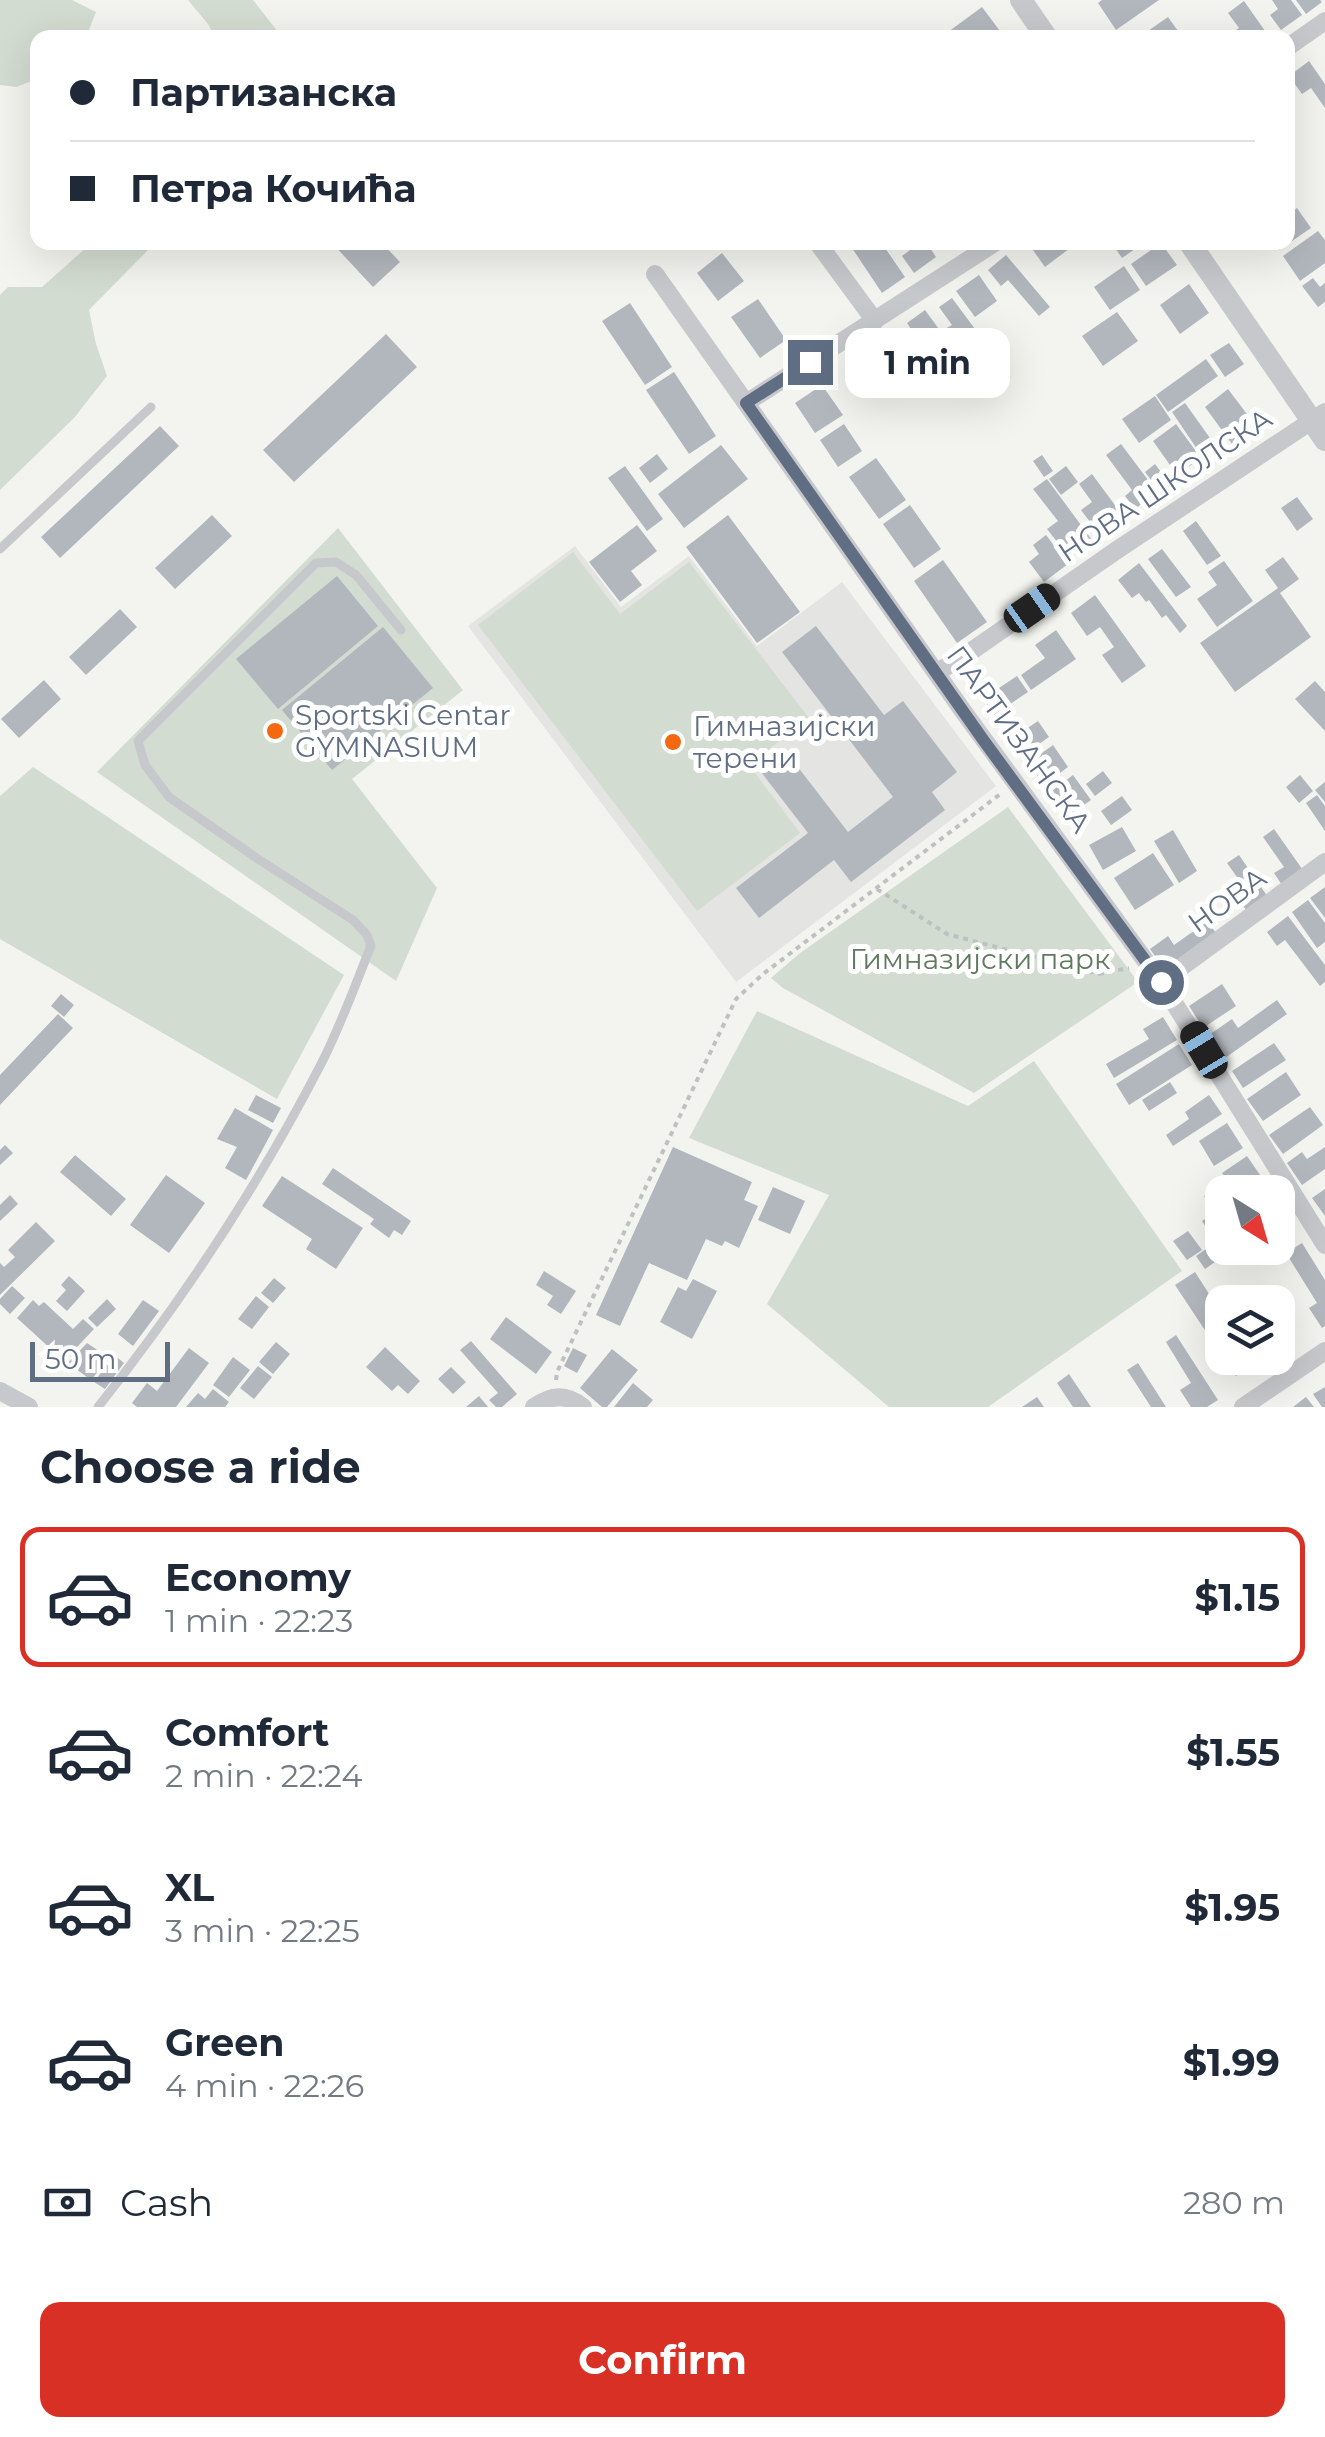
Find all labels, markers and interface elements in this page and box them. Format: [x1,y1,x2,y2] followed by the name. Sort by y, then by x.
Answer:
[130,69,397,116] text: Партизанска
[130,165,416,212] text: Петра Кочића
[845,327,1010,397] callout: 1 min
[788,340,833,385] route end
[884,343,971,382] text: 1 min
[1052,401,1278,569] street label: НОВА ШКОЛСКА
[999,579,1065,637] car
[940,639,1098,839] street label: ПАРТИЗАНСКА
[295,698,511,764] place label: Sportski Centar GYMNASIUM
[693,709,875,775] place label: Гимназијски терени
[264,720,286,742] marker: Sportski Centar GYMNASIUM
[662,731,684,753] marker: Гимназијски терени
[1181,860,1273,940] street label: НОВА
[850,942,1110,976] park label: Гимназијски парк
[1139,960,1184,1005] route start
[1176,1017,1232,1083] car
[1205,1175,1295,1265] north arrow
[1205,1175,1295,1375] map controls
[1205,1285,1295,1375] button: layers
[30,1337,170,1382] scale bar
[45,1342,116,1376] text: 50 m
[40,1439,361,1494] text: Choose a ride
[45,1552,135,1642] icon: car
[165,1554,351,1601] text: Economy
[1194,1574,1280,1621] text: $1.15
[165,1601,353,1640] text: 1 min · 22:23
[45,1707,135,1797] icon: car
[165,1709,329,1756] text: Comfort
[1186,1729,1280,1776] text: $1.55
[165,1756,362,1795] text: 2 min · 22:24
[45,1862,135,1952] icon: car
[165,1864,214,1911] text: XL
[1184,1884,1280,1931] text: $1.95
[165,1911,360,1950] text: 3 min · 22:25
[45,2017,135,2107] icon: car
[165,2019,285,2066] text: Green
[1183,2039,1280,2086] text: $1.99
[165,2066,364,2105] text: 4 min · 22:26
[40,2175,95,2230] icon: cash
[120,2179,213,2226] text: Cash
[1183,2183,1285,2222] text: 280 m
[40,2302,1285,2417] button: Confirm

